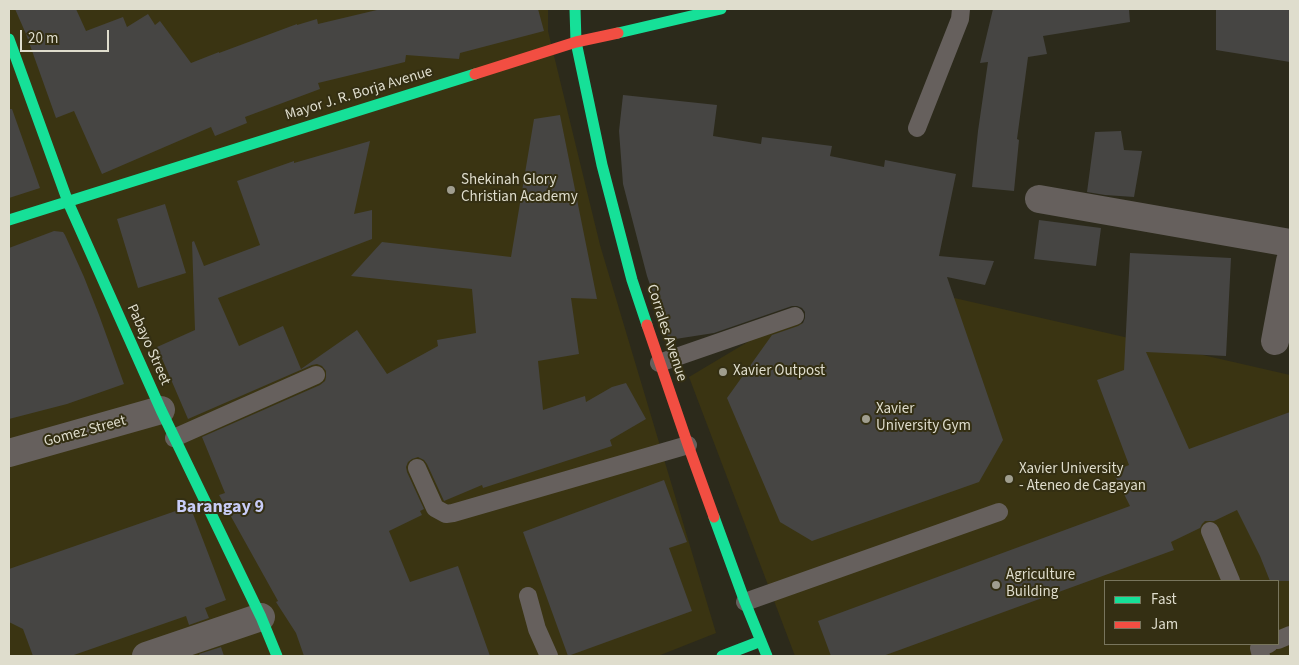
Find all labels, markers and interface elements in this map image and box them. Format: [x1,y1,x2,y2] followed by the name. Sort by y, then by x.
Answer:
[22,20,111,52] scale bar
[28,28,58,49] text: 20 m
[283,63,435,125] street label: Mayor J. R. Borja Avenue
[461,172,578,207] place label: Shekinah Glory Christian Academy
[445,184,457,196] marker: Shekinah Glory Christian Academy
[642,282,690,384] street label: Corrales Avenue
[122,302,174,388] street label: Pabayo Street
[733,363,825,381] place label: Xavier Outpost
[717,366,729,378] marker: Xavier Outpost
[876,401,971,436] place label: Xavier University Gym
[42,412,128,452] street label: Gomez Street
[860,413,872,425] marker: Xavier University Gym
[1019,461,1146,496] place label: Xavier University - Ateneo de Cagayan
[1003,473,1015,485] marker: Xavier University - Ateneo de Cagayan
[176,497,264,519] district label: Barangay 9
[1006,567,1075,602] place label: Agriculture Building
[990,579,1002,591] marker: Agriculture Building
[1104,580,1279,645] legend
[1151,589,1177,610] text: Fast
[1151,614,1178,635] text: Jam

